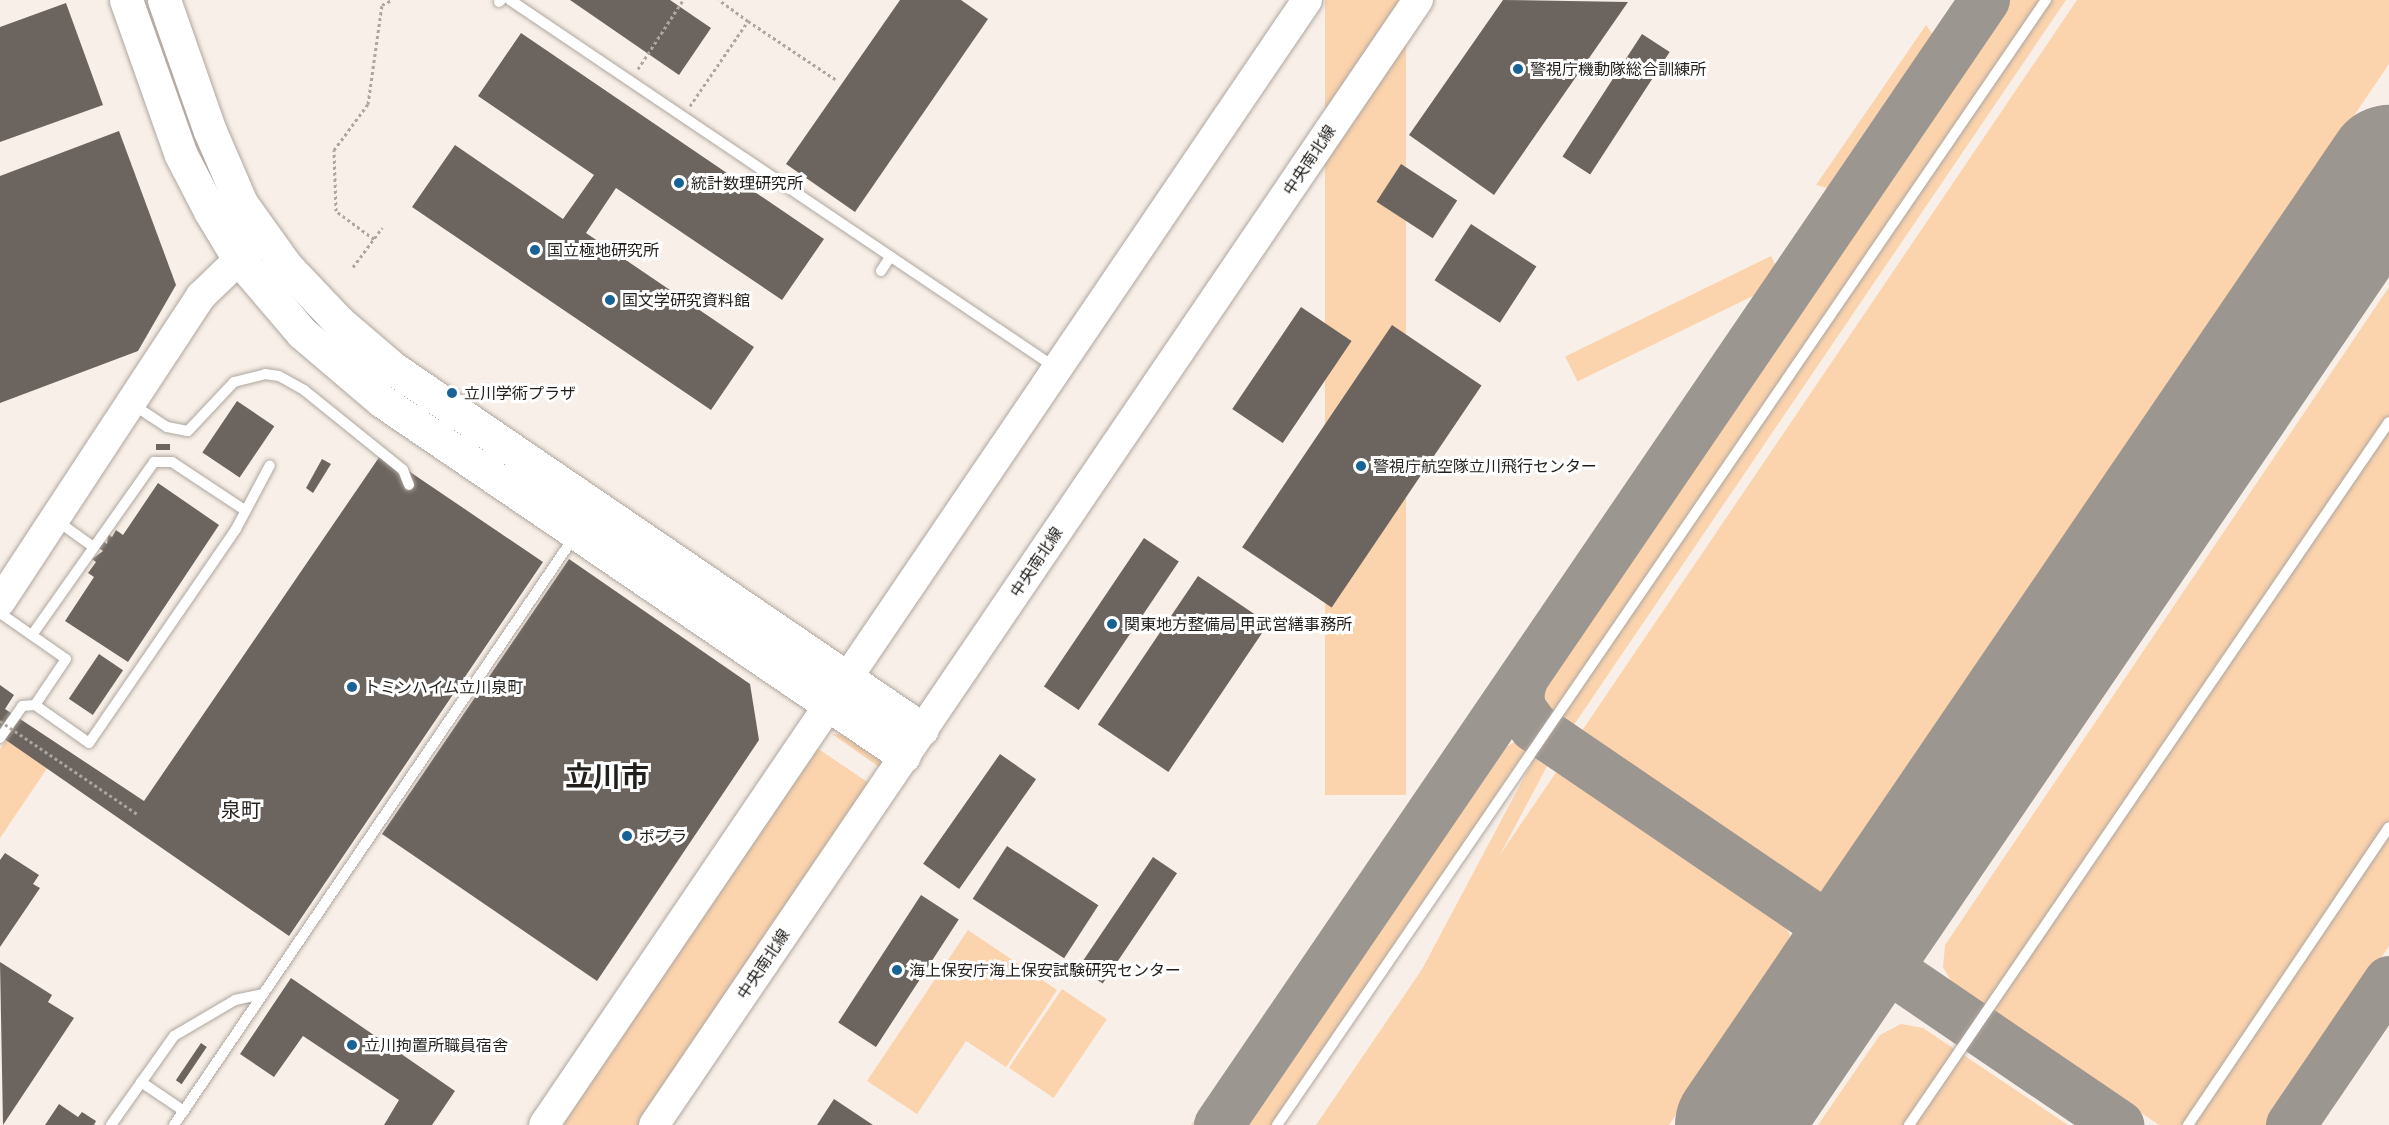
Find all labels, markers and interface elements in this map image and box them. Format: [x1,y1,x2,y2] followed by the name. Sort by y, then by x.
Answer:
[1530,59,1706,79] place label: 警視庁機動隊総合訓練所
[1511,62,1525,76] marker: 警視庁機動隊総合訓練所
[1279,121,1339,199] street label: 中央南北線
[691,173,803,193] place label: 統計数理研究所
[672,176,686,190] marker: 統計数理研究所
[547,240,659,260] place label: 国立極地研究所
[528,243,542,257] marker: 国立極地研究所
[622,290,750,310] place label: 国文学研究資料館
[603,293,617,307] marker: 国文学研究資料館
[464,383,576,403] place label: 立川学術プラザ
[445,386,459,400] marker: 立川学術プラザ
[1373,456,1597,476] place label: 警視庁航空隊立川飛行センター
[1354,459,1368,473] marker: 警視庁航空隊立川飛行センター
[1006,523,1066,601] street label: 中央南北線
[1124,614,1352,634] place label: 関東地方整備局 甲武営繕事務所
[1105,617,1119,631] marker: 関東地方整備局 甲武営繕事務所
[364,677,524,697] place label: トミンハイム立川泉町
[345,680,359,694] marker: トミンハイム立川泉町
[565,758,649,792] district label: 立川市
[221,797,261,821] district label: 泉町
[639,826,687,846] place label: ポプラ
[620,829,634,843] marker: ポプラ
[733,925,793,1003] street label: 中央南北線
[909,960,1181,980] place label: 海上保安庁海上保安試験研究センター
[890,963,904,977] marker: 海上保安庁海上保安試験研究センター
[364,1035,508,1055] place label: 立川拘置所職員宿舎
[345,1038,359,1052] marker: 立川拘置所職員宿舎

